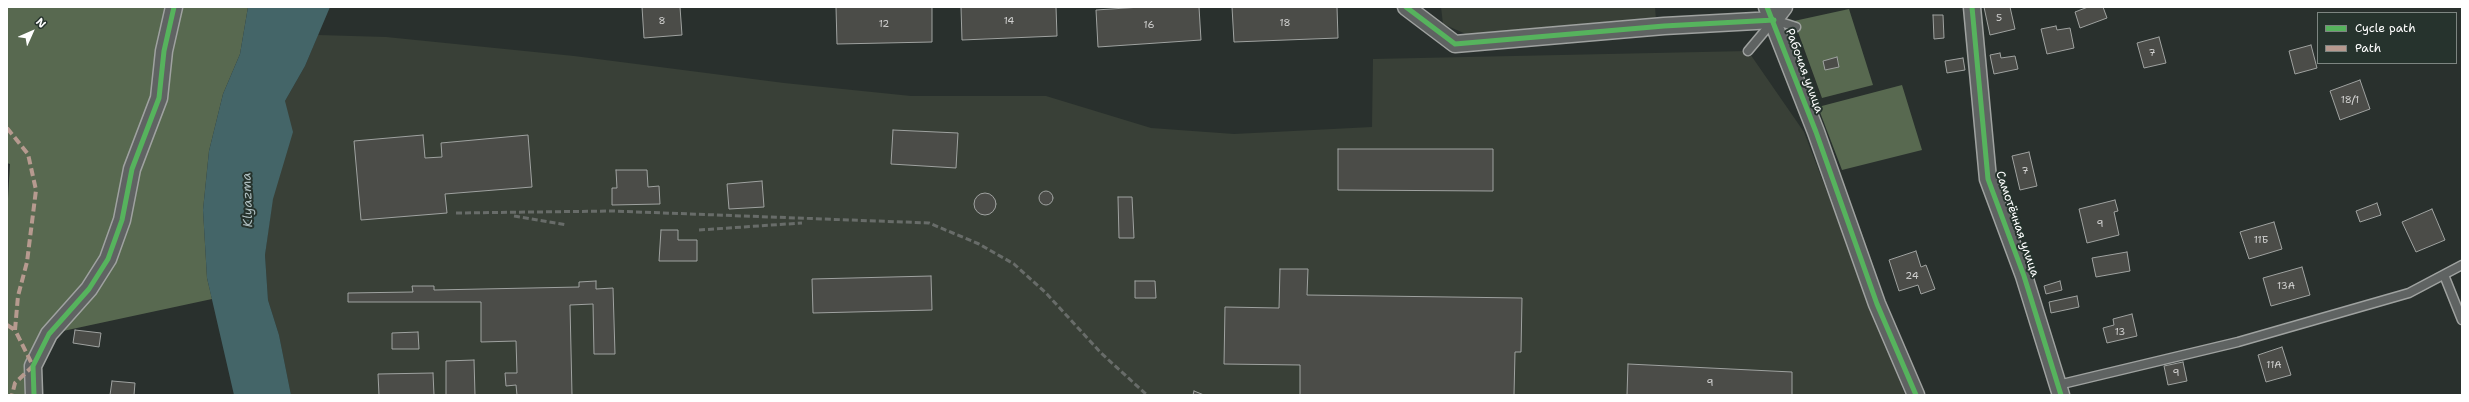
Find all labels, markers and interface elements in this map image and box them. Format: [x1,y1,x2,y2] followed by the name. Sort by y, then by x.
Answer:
[12,12,52,52] north arrow
[1996,12,2002,24] house number: 5
[2317,12,2457,64] legend
[32,15,49,32] text: N
[659,15,665,27] house number: 8
[1004,15,1014,27] house number: 14
[1279,17,1291,29] house number: 18
[879,18,889,30] house number: 12
[1144,19,1154,31] house number: 16
[2355,20,2416,36] text: Cycle path
[1782,27,1826,115] street label: Рабочая улица
[2355,40,2381,56] text: Path
[2149,47,2155,59] house number: 7
[2341,94,2359,106] house number: 18/1
[2022,165,2028,177] house number: 7
[1992,169,2042,279] street label: Самотёчная улица
[239,172,257,228] water label: Klyazma
[2097,218,2103,230] house number: 9
[2254,234,2268,246] house number: 11Б
[1905,270,1919,282] house number: 24
[2277,280,2295,292] house number: 13А
[2115,326,2125,338] house number: 13
[2266,359,2282,371] house number: 11А
[2173,367,2179,379] house number: 9
[1707,377,1713,389] house number: 9

